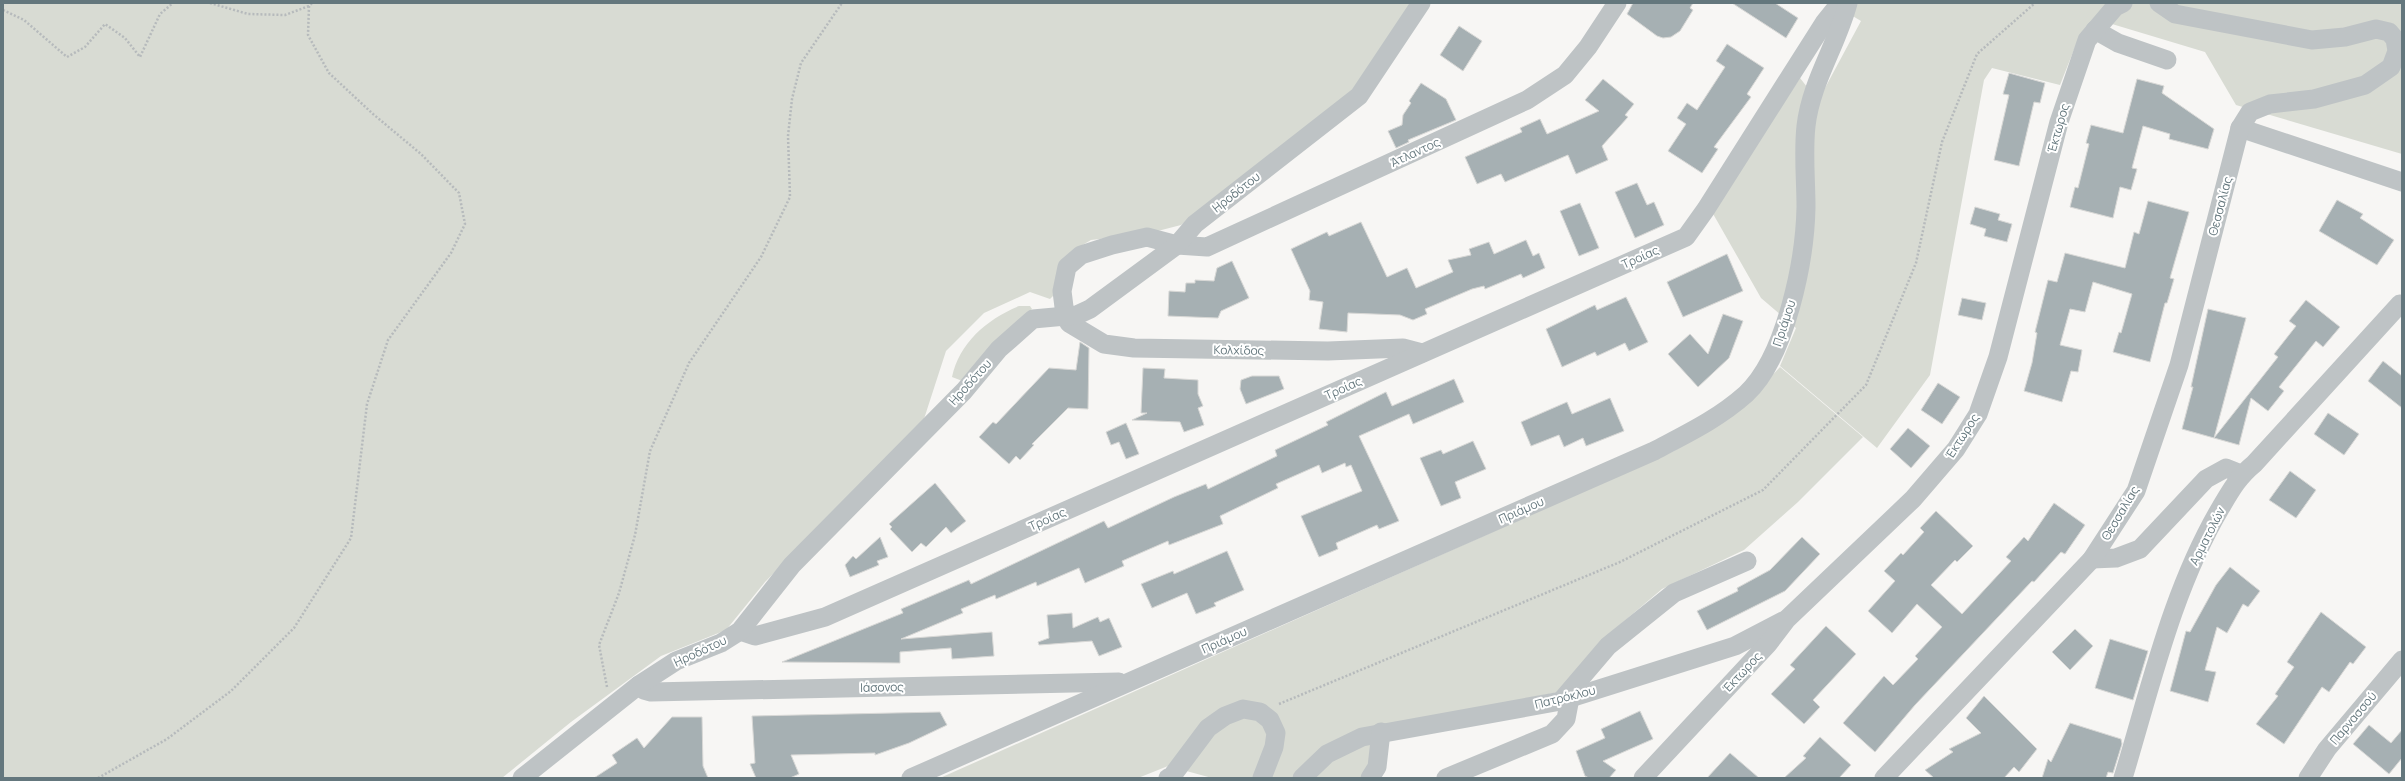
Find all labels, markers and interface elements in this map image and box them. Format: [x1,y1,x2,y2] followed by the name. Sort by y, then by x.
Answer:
[2043,101,2073,155] street label: Έκτωρος
[1387,133,1443,171] street label: Άτλαντος
[1208,168,1264,216] street label: Ηροδότου
[2204,174,2236,238] street label: Θεσσαλίας
[1619,241,1662,273] street label: Τροίας
[1768,298,1800,348] street label: Πριάμου
[1214,341,1265,359] street label: Κολχίδος
[945,355,995,409] street label: Ηροδότου
[1322,372,1365,404] street label: Τροίας
[1941,410,1983,462] street label: Έκτωρος
[2097,482,2143,543] street label: Θεσσαλίας
[1496,492,1546,528] street label: Πριάμου
[1026,503,1069,535] street label: Τροίας
[2185,504,2229,568] street label: Αρματολών
[1199,622,1249,658] street label: Πριάμου
[671,631,729,671] street label: Ηροδότου
[1719,647,1766,696] street label: Έκτωρος
[860,678,904,696] street label: Ιάσονος
[1533,681,1597,713] street label: Πατρόκλου
[2326,688,2380,748] street label: Παρνασσού

